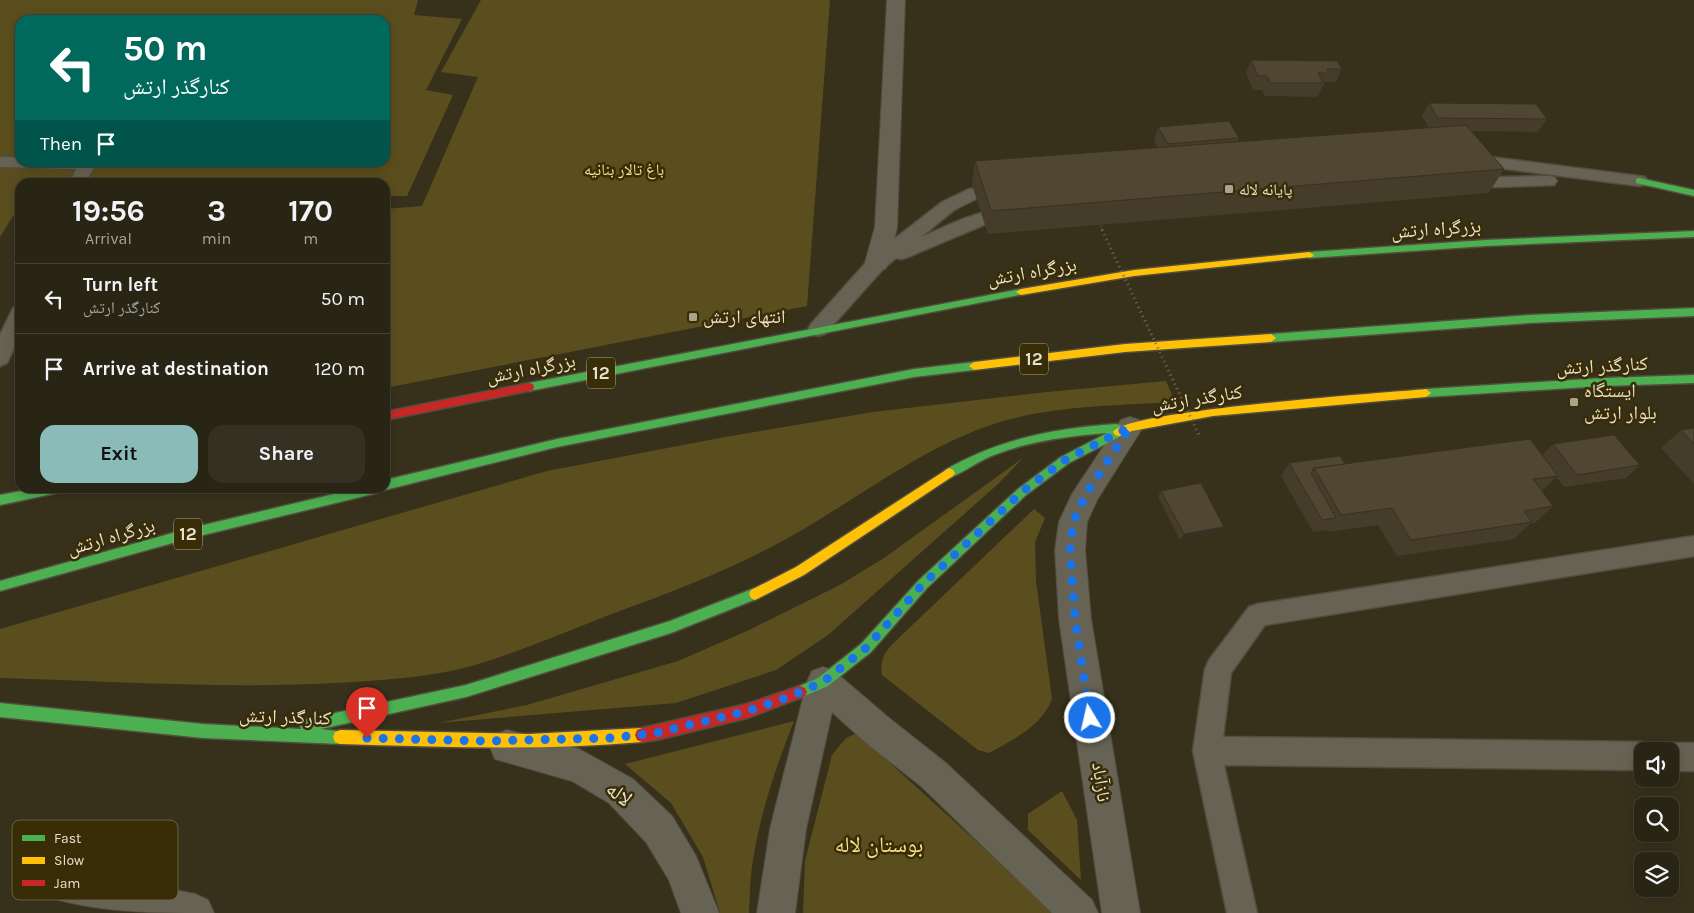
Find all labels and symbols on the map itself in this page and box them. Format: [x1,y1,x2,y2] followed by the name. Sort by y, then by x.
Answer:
[584,160,664,180] park label: باغ تالار بنانیه
[1239,180,1293,199] place label: پایانه لاله
[1223,183,1235,195] marker: پایانه لاله
[1390,215,1482,243] street label: بزرگراه ارتش
[986,253,1078,291] street label: بزرگراه ارتش
[703,306,786,328] place label: انتهای ارتش
[687,311,699,323] marker: انتهای ارتش
[1020,344,1048,374] road number: 12
[485,350,577,388] street label: بزرگراه ارتش
[1555,353,1649,379] street label: کنارگذر ارتش
[587,358,615,388] road number: 12
[1584,380,1657,424] place label: ایستگاه بلوار ارتش
[1150,381,1244,417] street label: کنارگذر ارتش
[1568,396,1580,408] marker: ایستگاه بلوار ارتش
[65,514,157,560] street label: بزرگراه ارتش
[174,518,202,550] road number: 12
[346,687,388,738] pin
[1063,691,1115,743] position arrow
[239,704,331,730] street label: کنارگذر ارتش
[1087,761,1115,803] street label: نازآباد
[601,776,637,812] street label: لاله
[12,820,178,900] legend
[54,830,81,847] text: Fast
[835,832,923,858] park label: بوستان لاله
[54,852,84,869] text: Slow
[54,875,80,892] text: Jam

